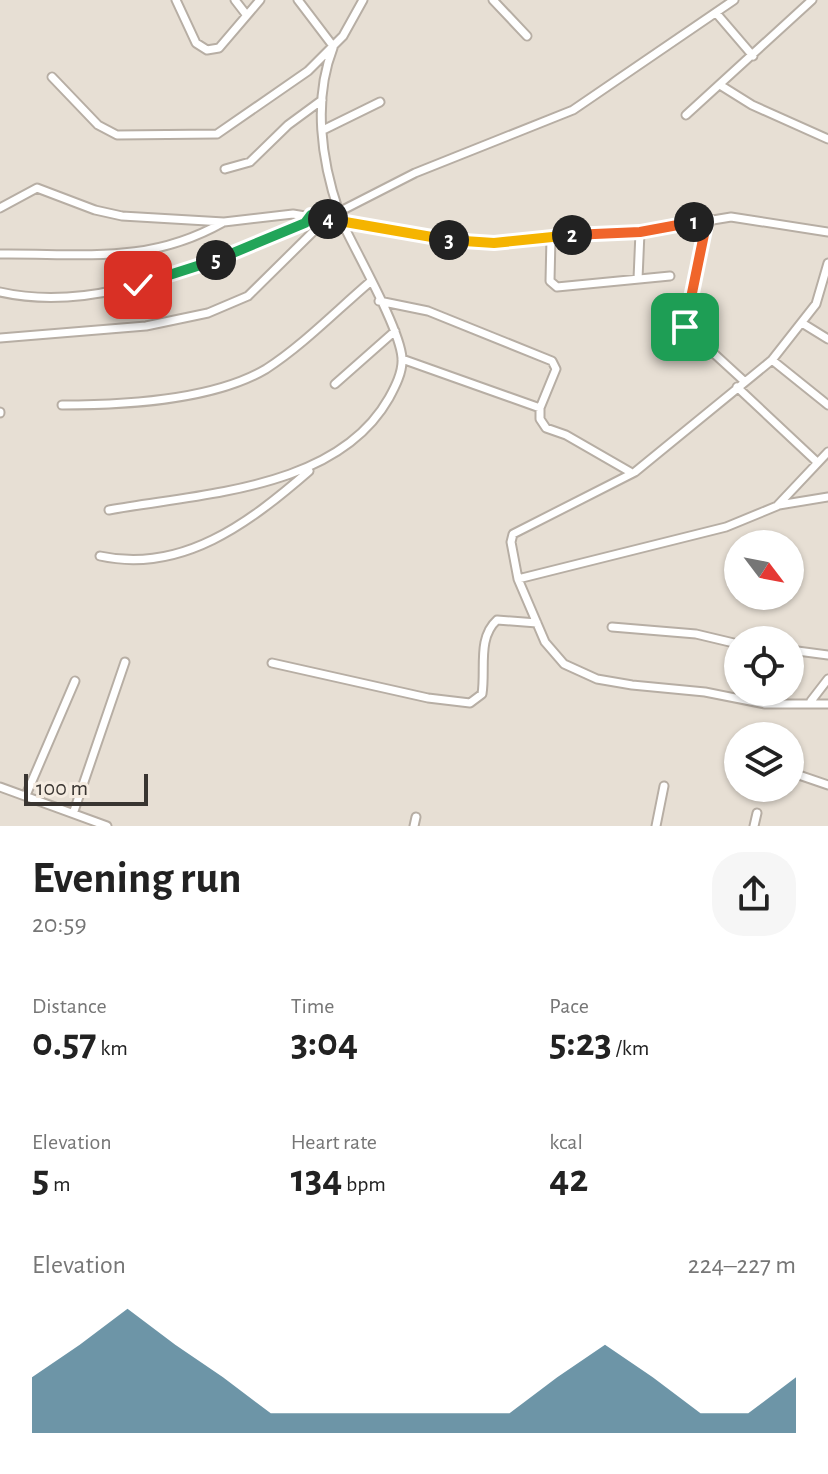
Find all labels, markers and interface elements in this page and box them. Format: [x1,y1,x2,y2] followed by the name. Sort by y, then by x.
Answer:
[308,199,348,239] pin: 4
[674,202,714,242] pin: 1
[322,208,334,230] text: 4
[690,211,698,233] text: 1
[552,215,592,255] pin: 2
[429,220,469,260] pin: 3
[567,224,577,246] text: 2
[444,229,454,251] text: 3
[196,240,236,280] pin: 5
[211,249,221,271] text: 5
[104,251,172,319] pin
[116,263,160,307] icon: check
[651,293,719,361] pin
[663,305,707,349] icon: arrive
[724,530,804,610] north arrow
[724,530,804,802] map controls
[724,626,804,706] button: locate
[724,722,804,802] button: layers
[24,770,148,806] scale bar
[36,777,88,799] text: 100 m
[712,852,796,936] button: share
[32,857,241,901] text: Evening run
[32,911,87,937] text: 20:59
[32,995,107,1017] text: Distance
[291,995,335,1017] text: Time
[549,995,589,1017] text: Pace
[32,1023,97,1063] text: 0.57
[291,1023,358,1063] text: 3:04
[549,1023,612,1063] text: 5:23
[97,1037,128,1059] text: km
[612,1037,649,1059] text: /km
[32,1131,112,1153] text: Elevation
[291,1131,377,1153] text: Heart rate
[549,1131,583,1153] text: kcal
[32,1159,49,1199] text: 5
[291,1159,342,1199] text: 134
[549,1159,588,1199] text: 42
[49,1173,71,1195] text: m
[342,1173,386,1195] text: bpm
[32,1252,126,1278] text: Elevation
[688,1252,796,1278] text: 224–227 m

